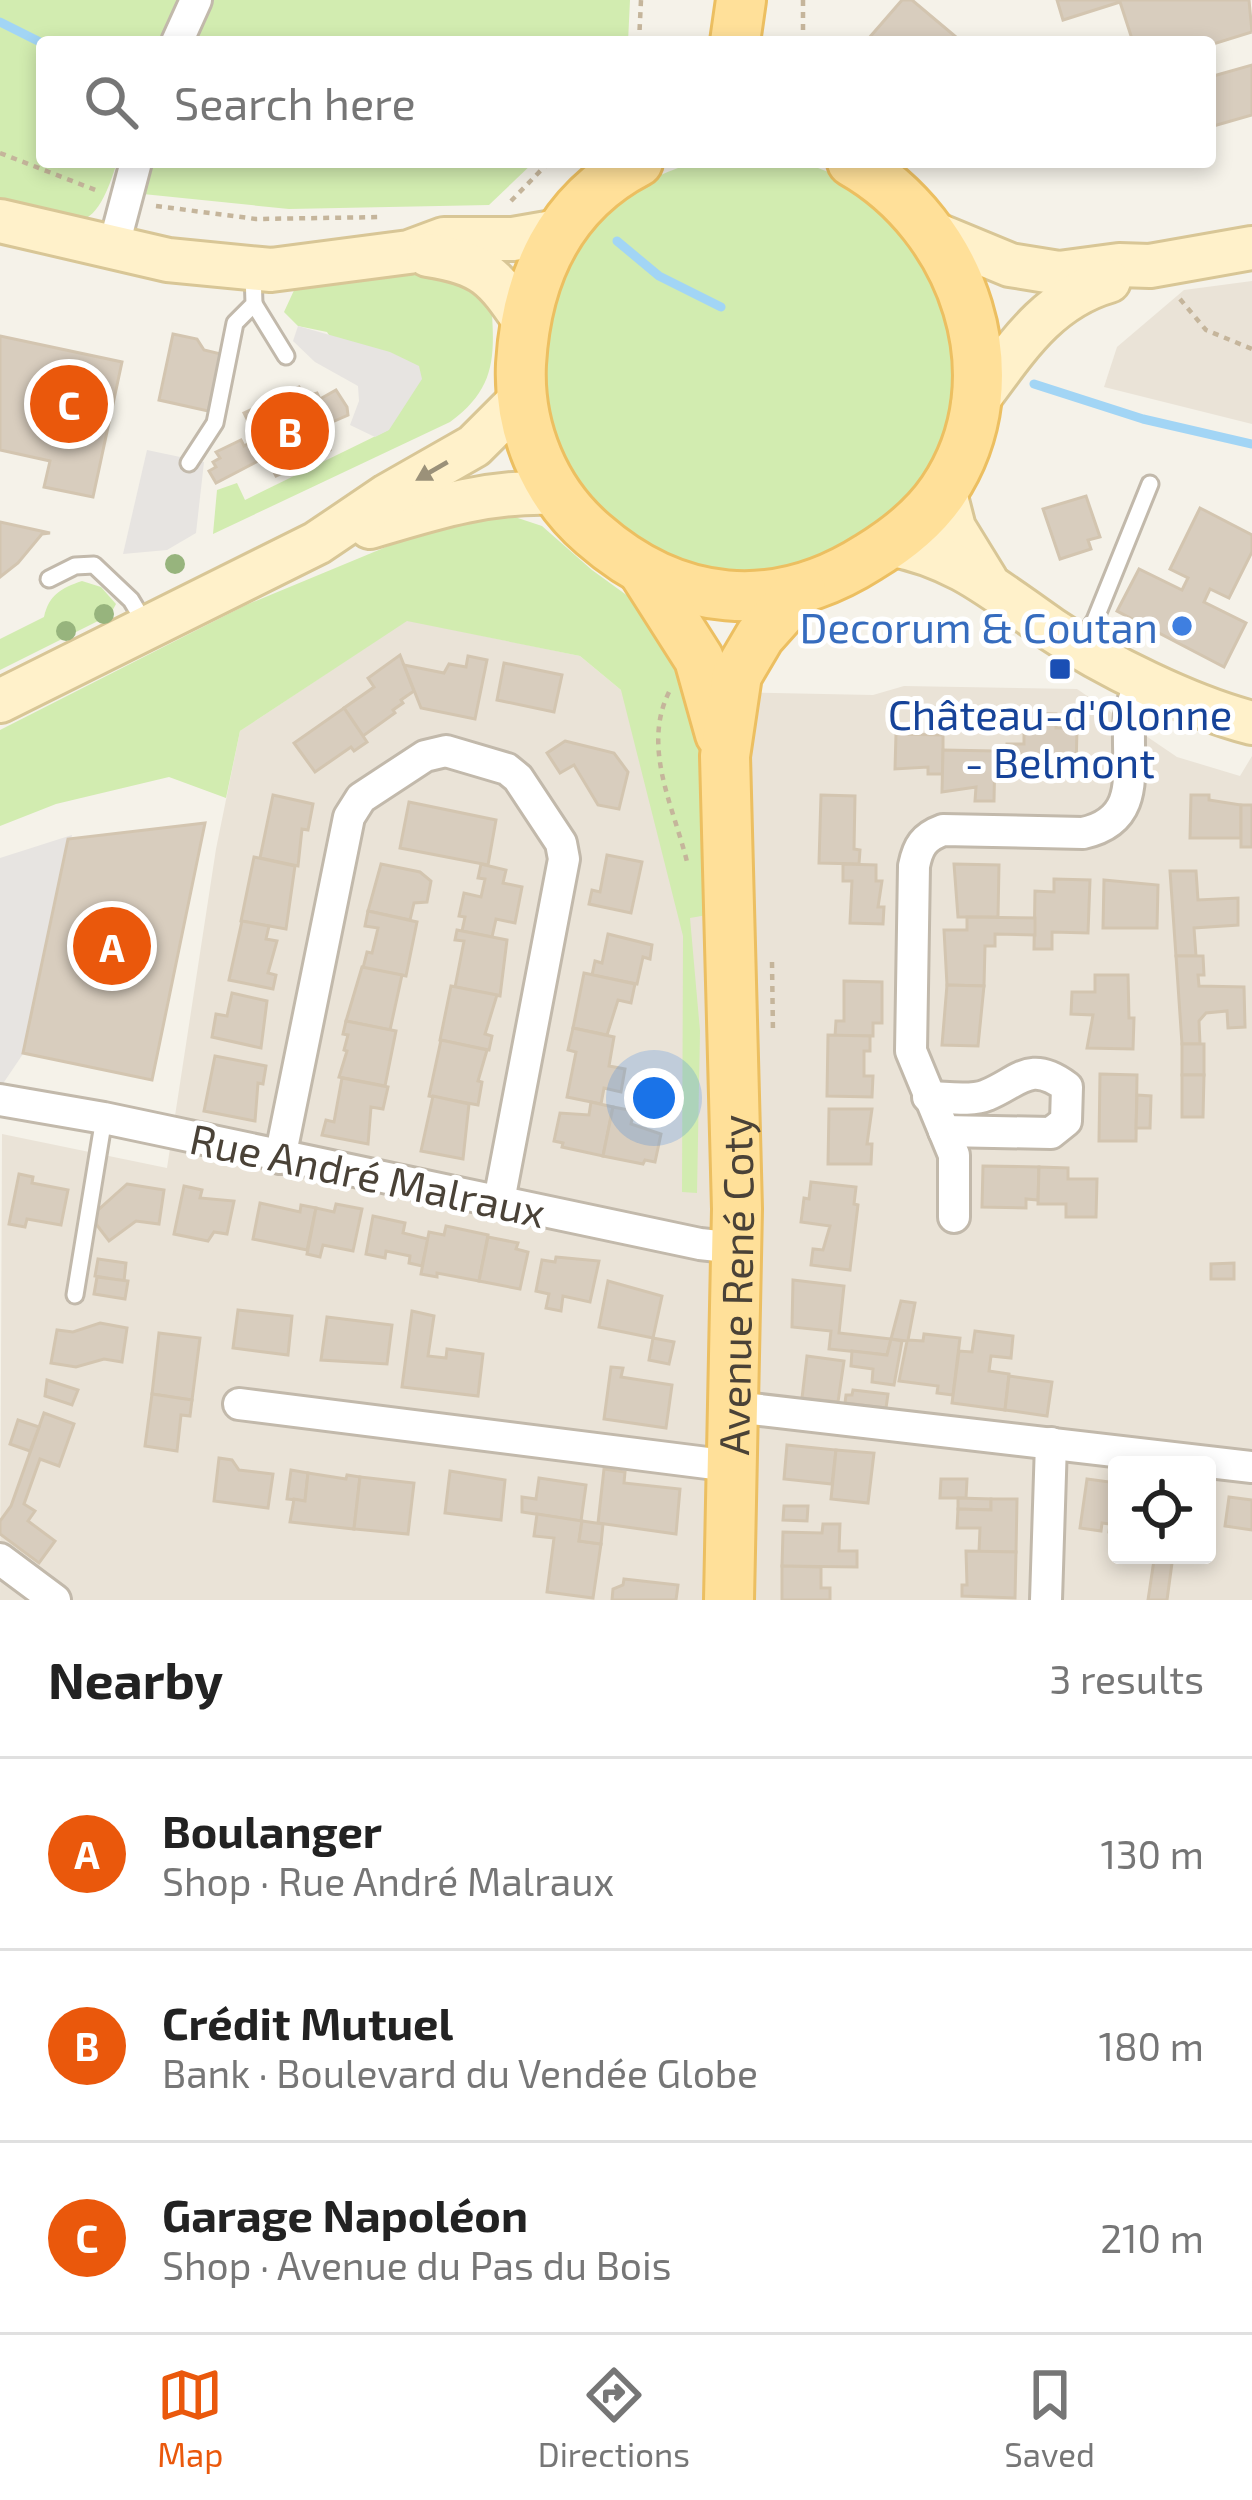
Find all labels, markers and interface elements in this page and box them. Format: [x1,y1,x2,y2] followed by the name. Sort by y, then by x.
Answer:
[36,36,1216,168] search box
[78,69,144,135] icon: search
[174,75,416,129] text: Search here
[30,359,108,449] pin: C
[251,386,329,476] pin: B
[415,460,448,481] one-way arrow
[800,601,1158,651] place label: Decorum & Coutan
[1169,613,1195,639] marker: Decorum & Coutan
[1047,656,1073,682] marker: Château-d'Olonne - Belmont
[888,688,1232,786] place label: Château-d'Olonne - Belmont
[73,901,151,991] pin: A
[624,1068,684,1128] your location
[186,1112,550,1236] street label: Rue André Malraux
[707,1114,762,1456] street label: Avenue René Coty
[1108,1456,1216,1564] map controls
[1108,1456,1216,1564] button: locate
[48,1648,223,1709] text: Nearby
[1050,1655,1204,1702] text: 3 results
[162,1803,382,1857] text: Boulanger
[74,1830,100,1877] text: A
[1100,1830,1204,1877] text: 130 m
[162,1857,614,1904] text: Shop · Rue André Malraux
[162,1995,453,2049] text: Crédit Mutuel
[75,2022,99,2069] text: B
[1098,2022,1204,2069] text: 180 m
[162,2049,758,2096] text: Bank · Boulevard du Vendée Globe
[162,2187,528,2241] text: Garage Napoléon
[76,2214,98,2261] text: C
[1100,2214,1204,2261] text: 210 m
[162,2241,672,2288] text: Shop · Avenue du Pas du Bois
[157,2362,223,2474] tab: Map
[538,2362,690,2474] tab: Directions
[1004,2362,1095,2474] tab: Saved

